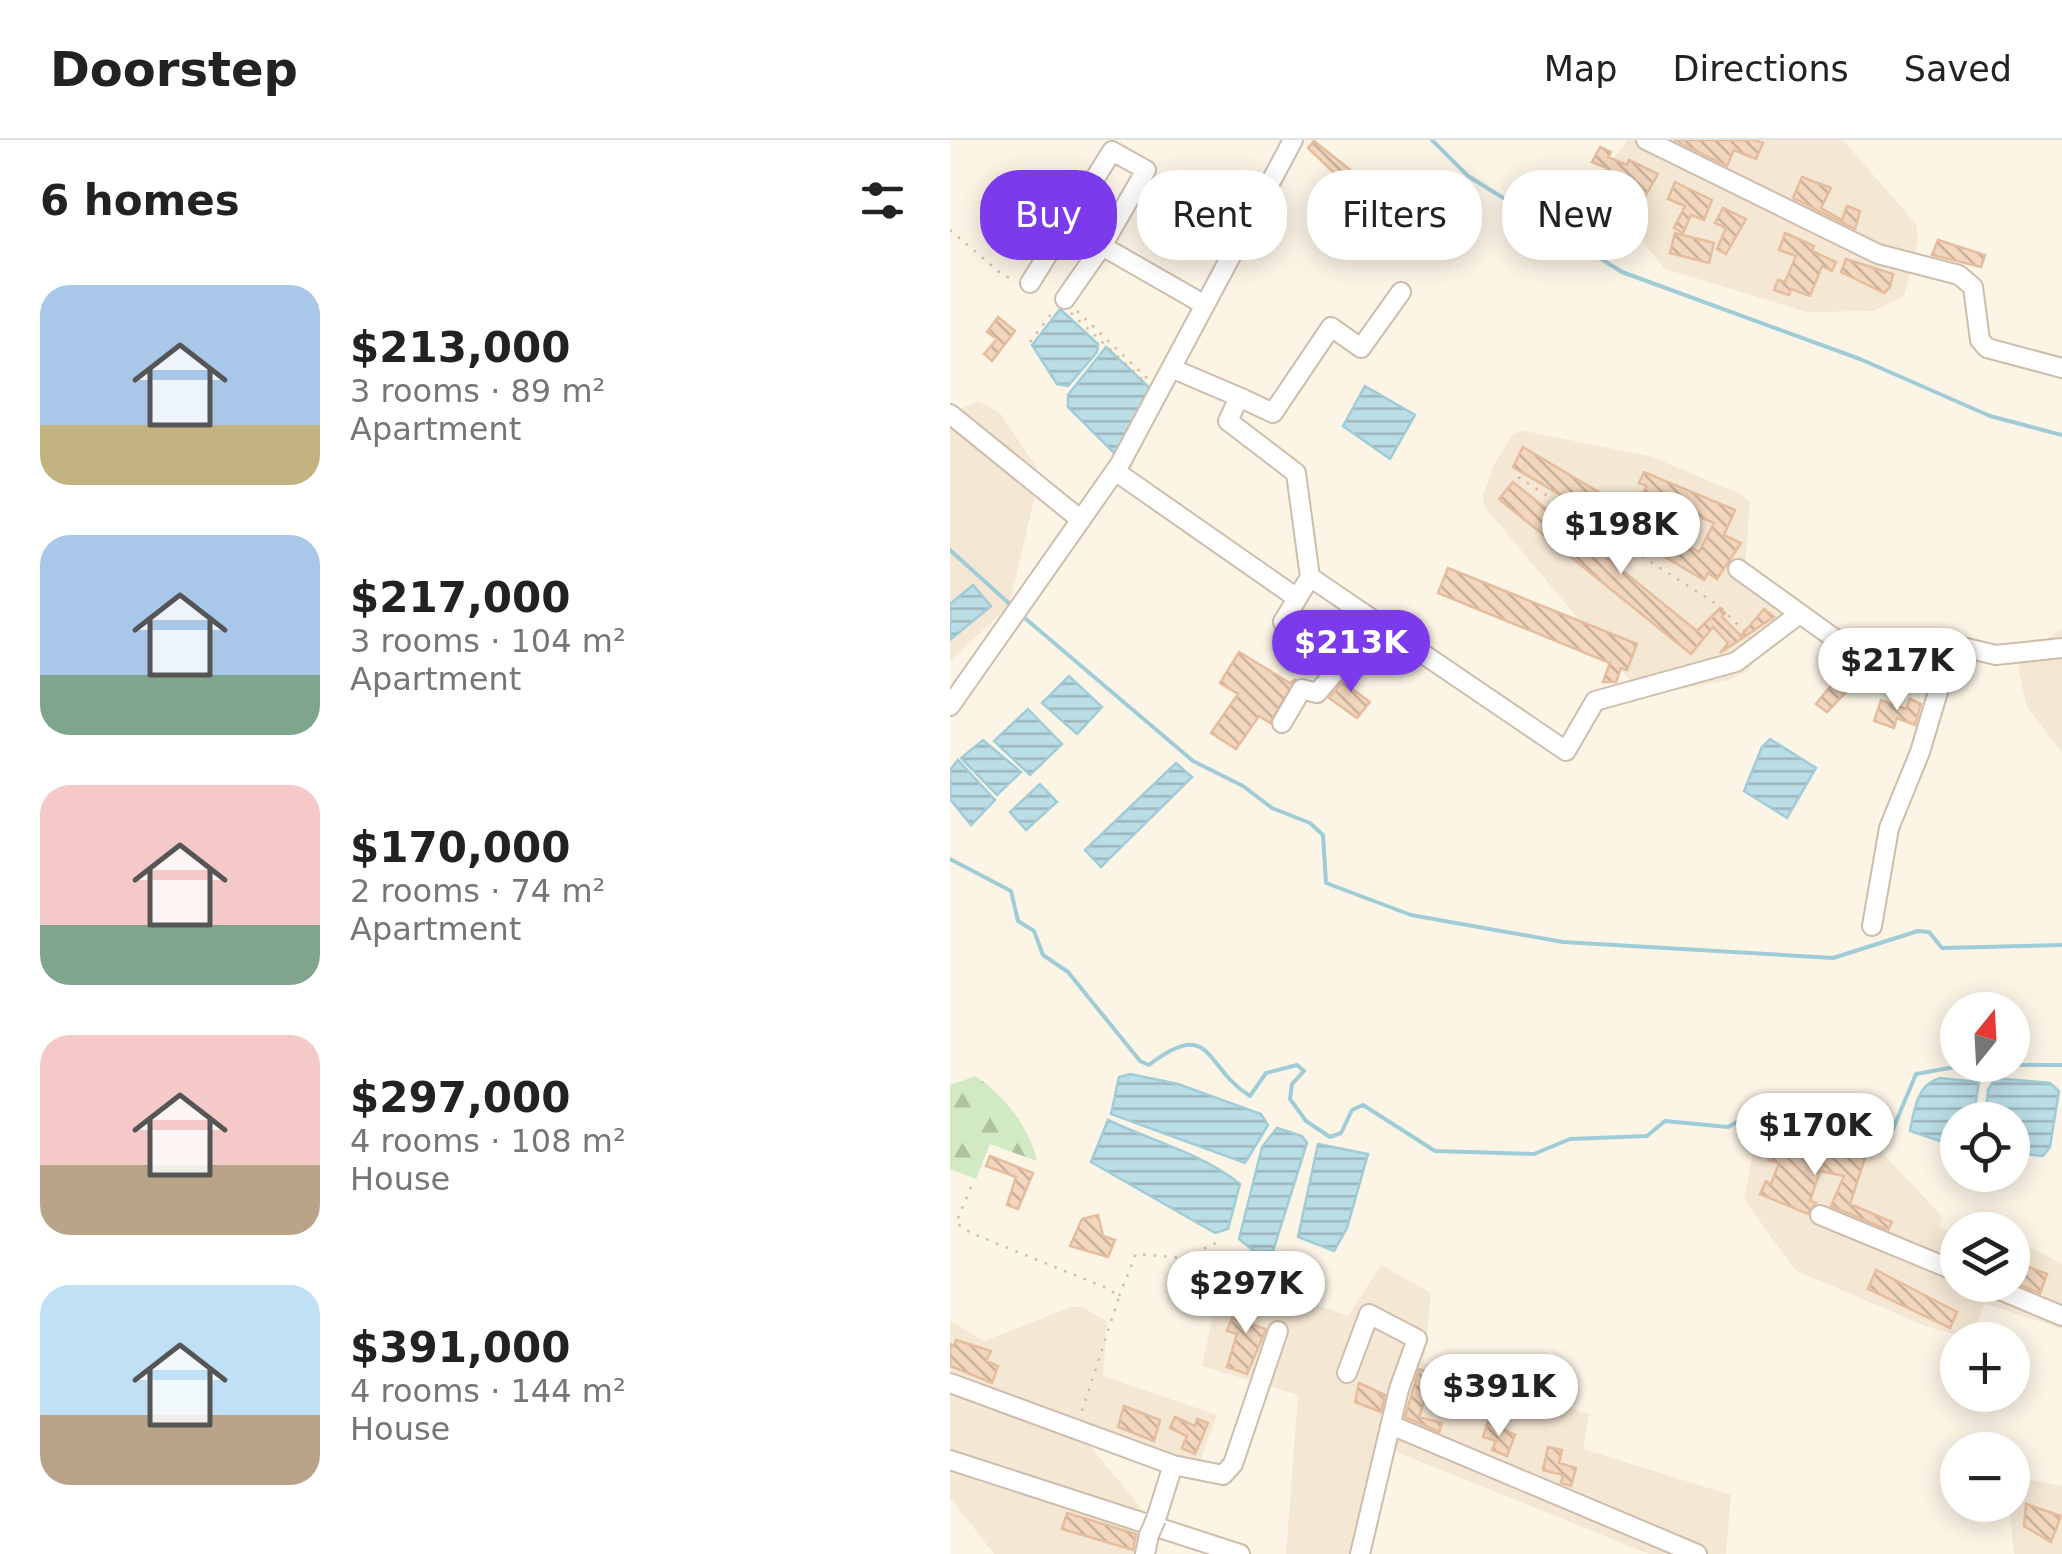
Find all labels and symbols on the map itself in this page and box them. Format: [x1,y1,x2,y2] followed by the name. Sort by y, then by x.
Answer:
[1551,492,1691,577] pin: $198K
[1281,610,1421,695] pin: $213K
[1827,628,1967,713] pin: $217K
[1940,992,2030,1082] north arrow
[1745,1093,1885,1178] pin: $170K
[1176,1251,1316,1336] pin: $297K
[1429,1354,1569,1439] pin: $391K

